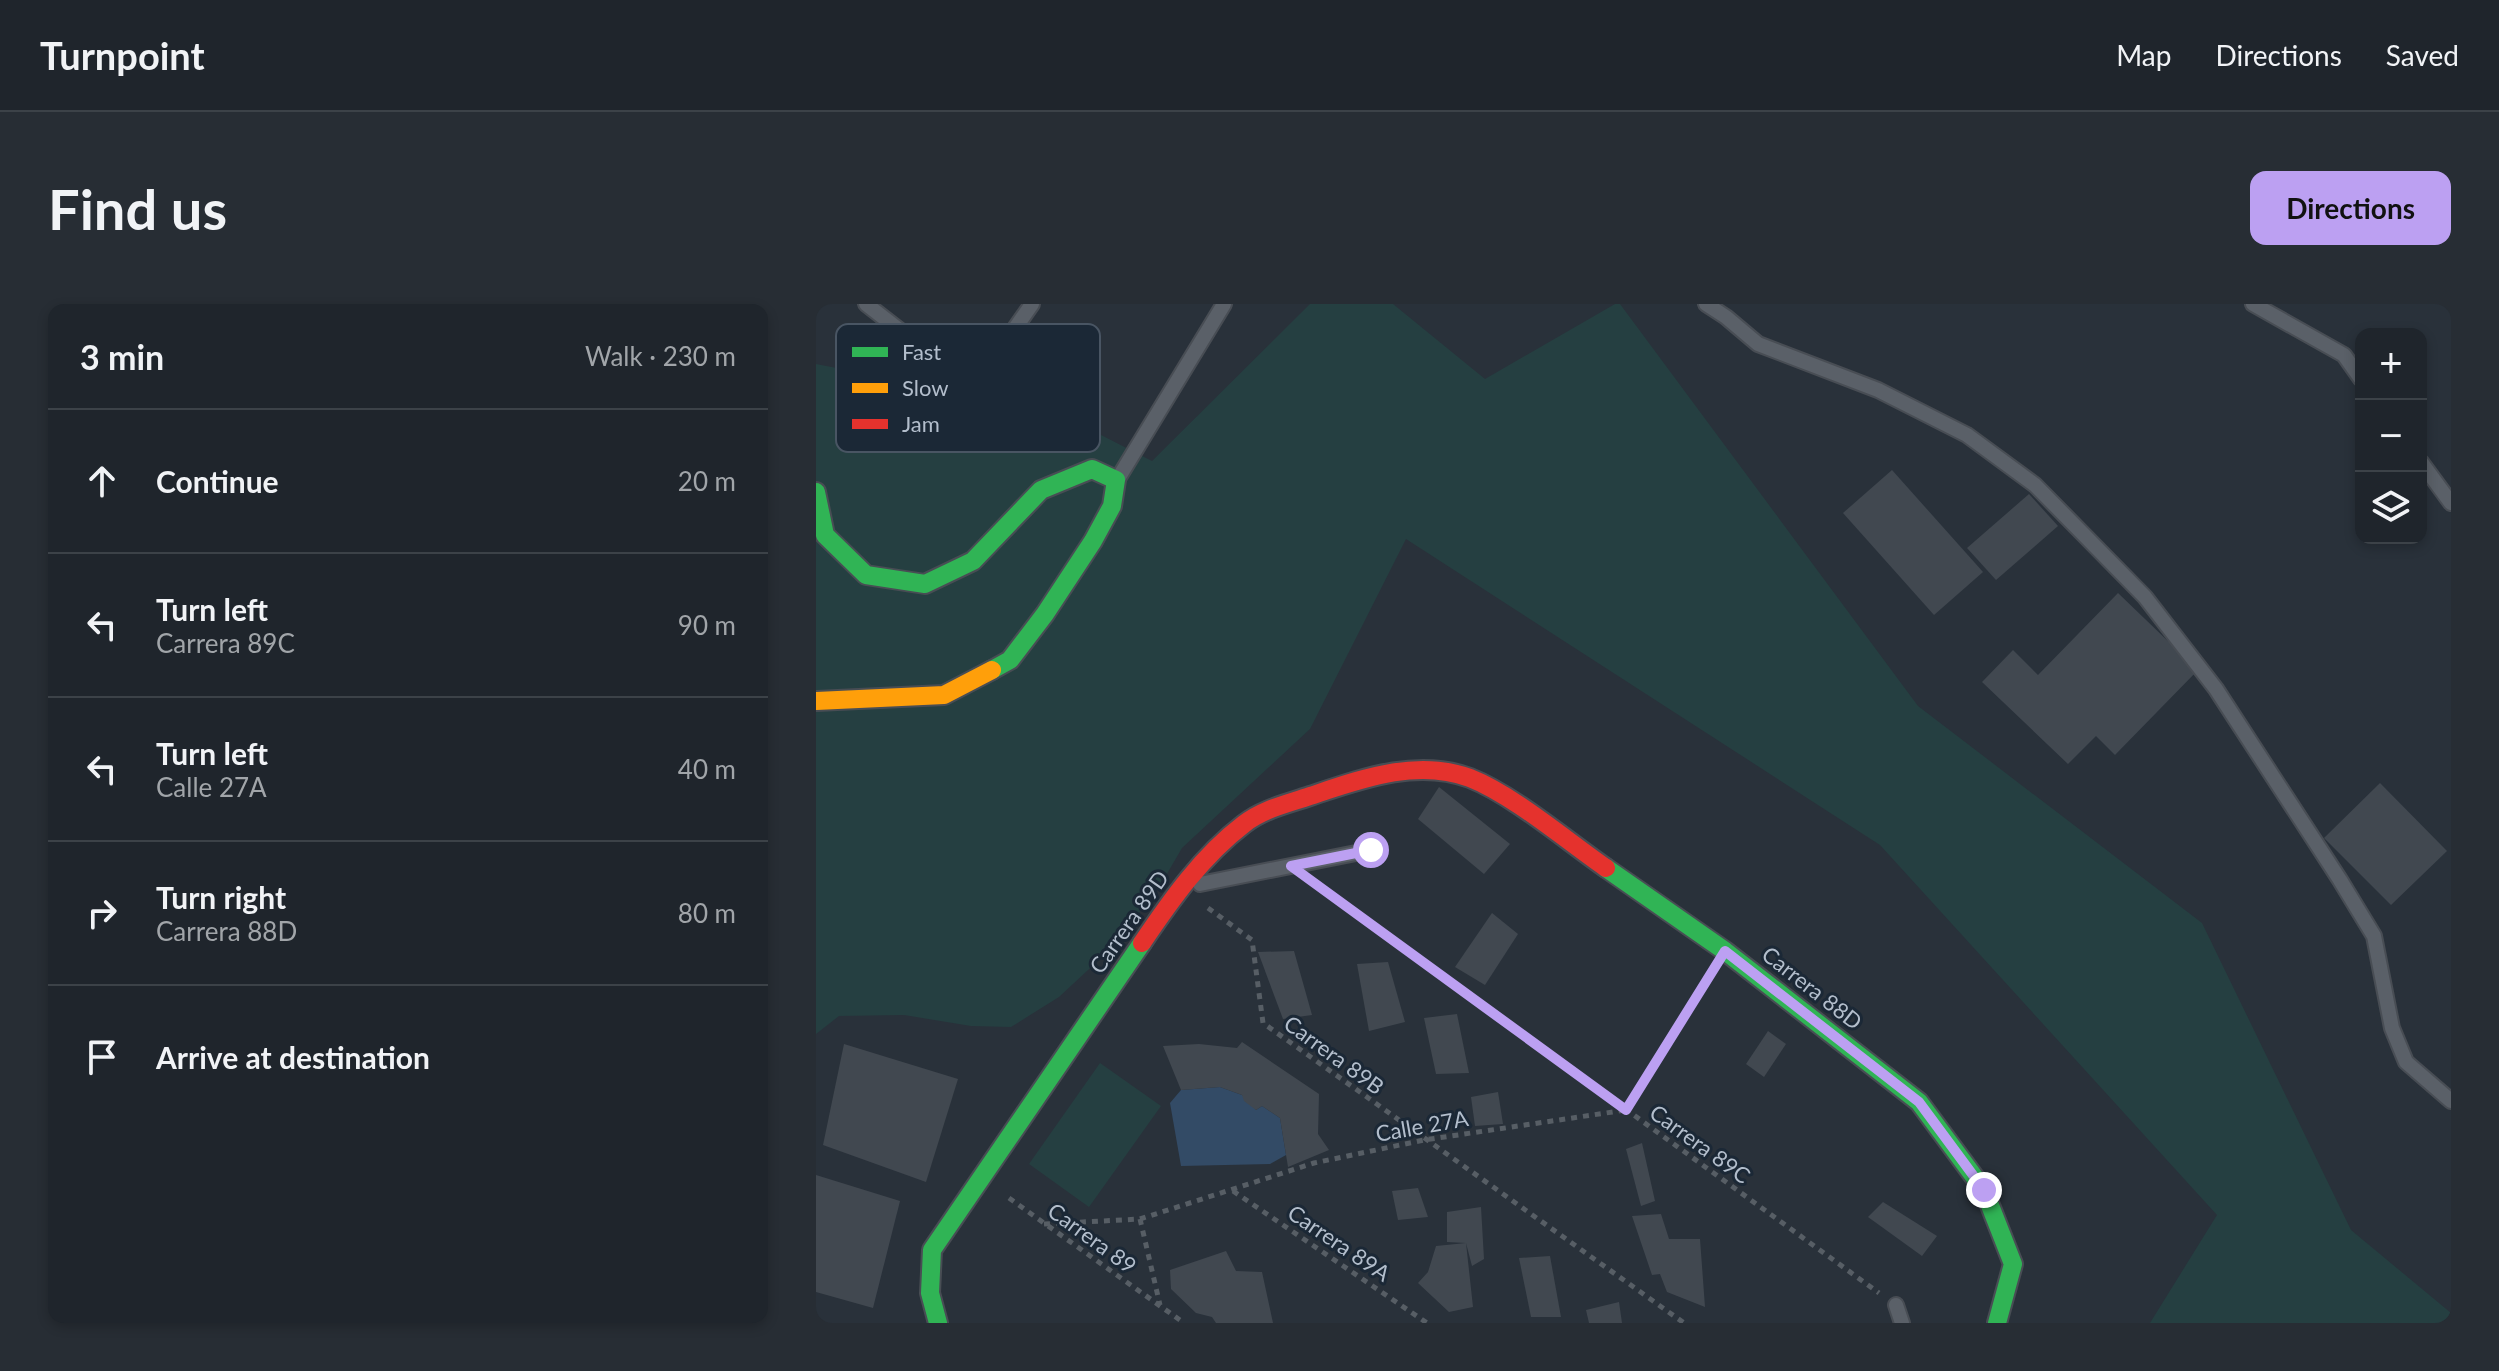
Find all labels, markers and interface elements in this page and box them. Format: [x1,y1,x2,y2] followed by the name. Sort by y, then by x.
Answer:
[40,32,205,78] text: Turnpoint
[2116,38,2171,72] text: Map
[2215,38,2342,72] text: Directions
[2386,38,2459,72] text: Saved
[2250,171,2451,245] button: Directions
[48,175,227,242] text: Find us
[836,324,1100,452] legend
[2355,328,2427,544] map controls
[2355,328,2427,400] button: +
[80,336,164,377] text: 3 min
[902,338,941,365] text: Fast
[585,340,736,372] text: Walk · 230 m
[902,374,949,401] text: Slow
[2355,400,2427,472] button: −
[902,410,940,437] text: Jam
[80,459,124,503] icon: ahead
[156,463,279,499] text: Continue
[678,465,736,497] text: 20 m
[2355,472,2427,544] button: layers
[156,591,268,627] text: Turn left
[80,603,124,647] icon: left
[678,609,736,641] text: 90 m
[156,627,295,659] text: Carrera 89C
[156,735,268,771] text: Turn left
[80,747,124,791] icon: left
[678,753,736,785] text: 40 m
[156,771,267,803] text: Calle 27A
[1353,832,1389,868] route start
[1083,865,1174,978] street label: Carrera 89D
[156,879,286,915] text: Turn right
[80,891,124,935] icon: right
[678,897,736,929] text: 80 m
[156,915,297,947] text: Carrera 88D
[1757,940,1868,1035] street label: Carrera 88D
[1279,1009,1390,1100] street label: Carrera 89B
[80,1035,124,1079] icon: arrive
[156,1039,430,1075] text: Arrive at destination
[1645,1098,1756,1189] street label: Carrera 89C
[1373,1104,1470,1147] street label: Calle 27A
[1966,1172,2002,1208] route end
[1043,1196,1142,1279] street label: Carrera 89
[1283,1199,1396,1287] street label: Carrera 89A

